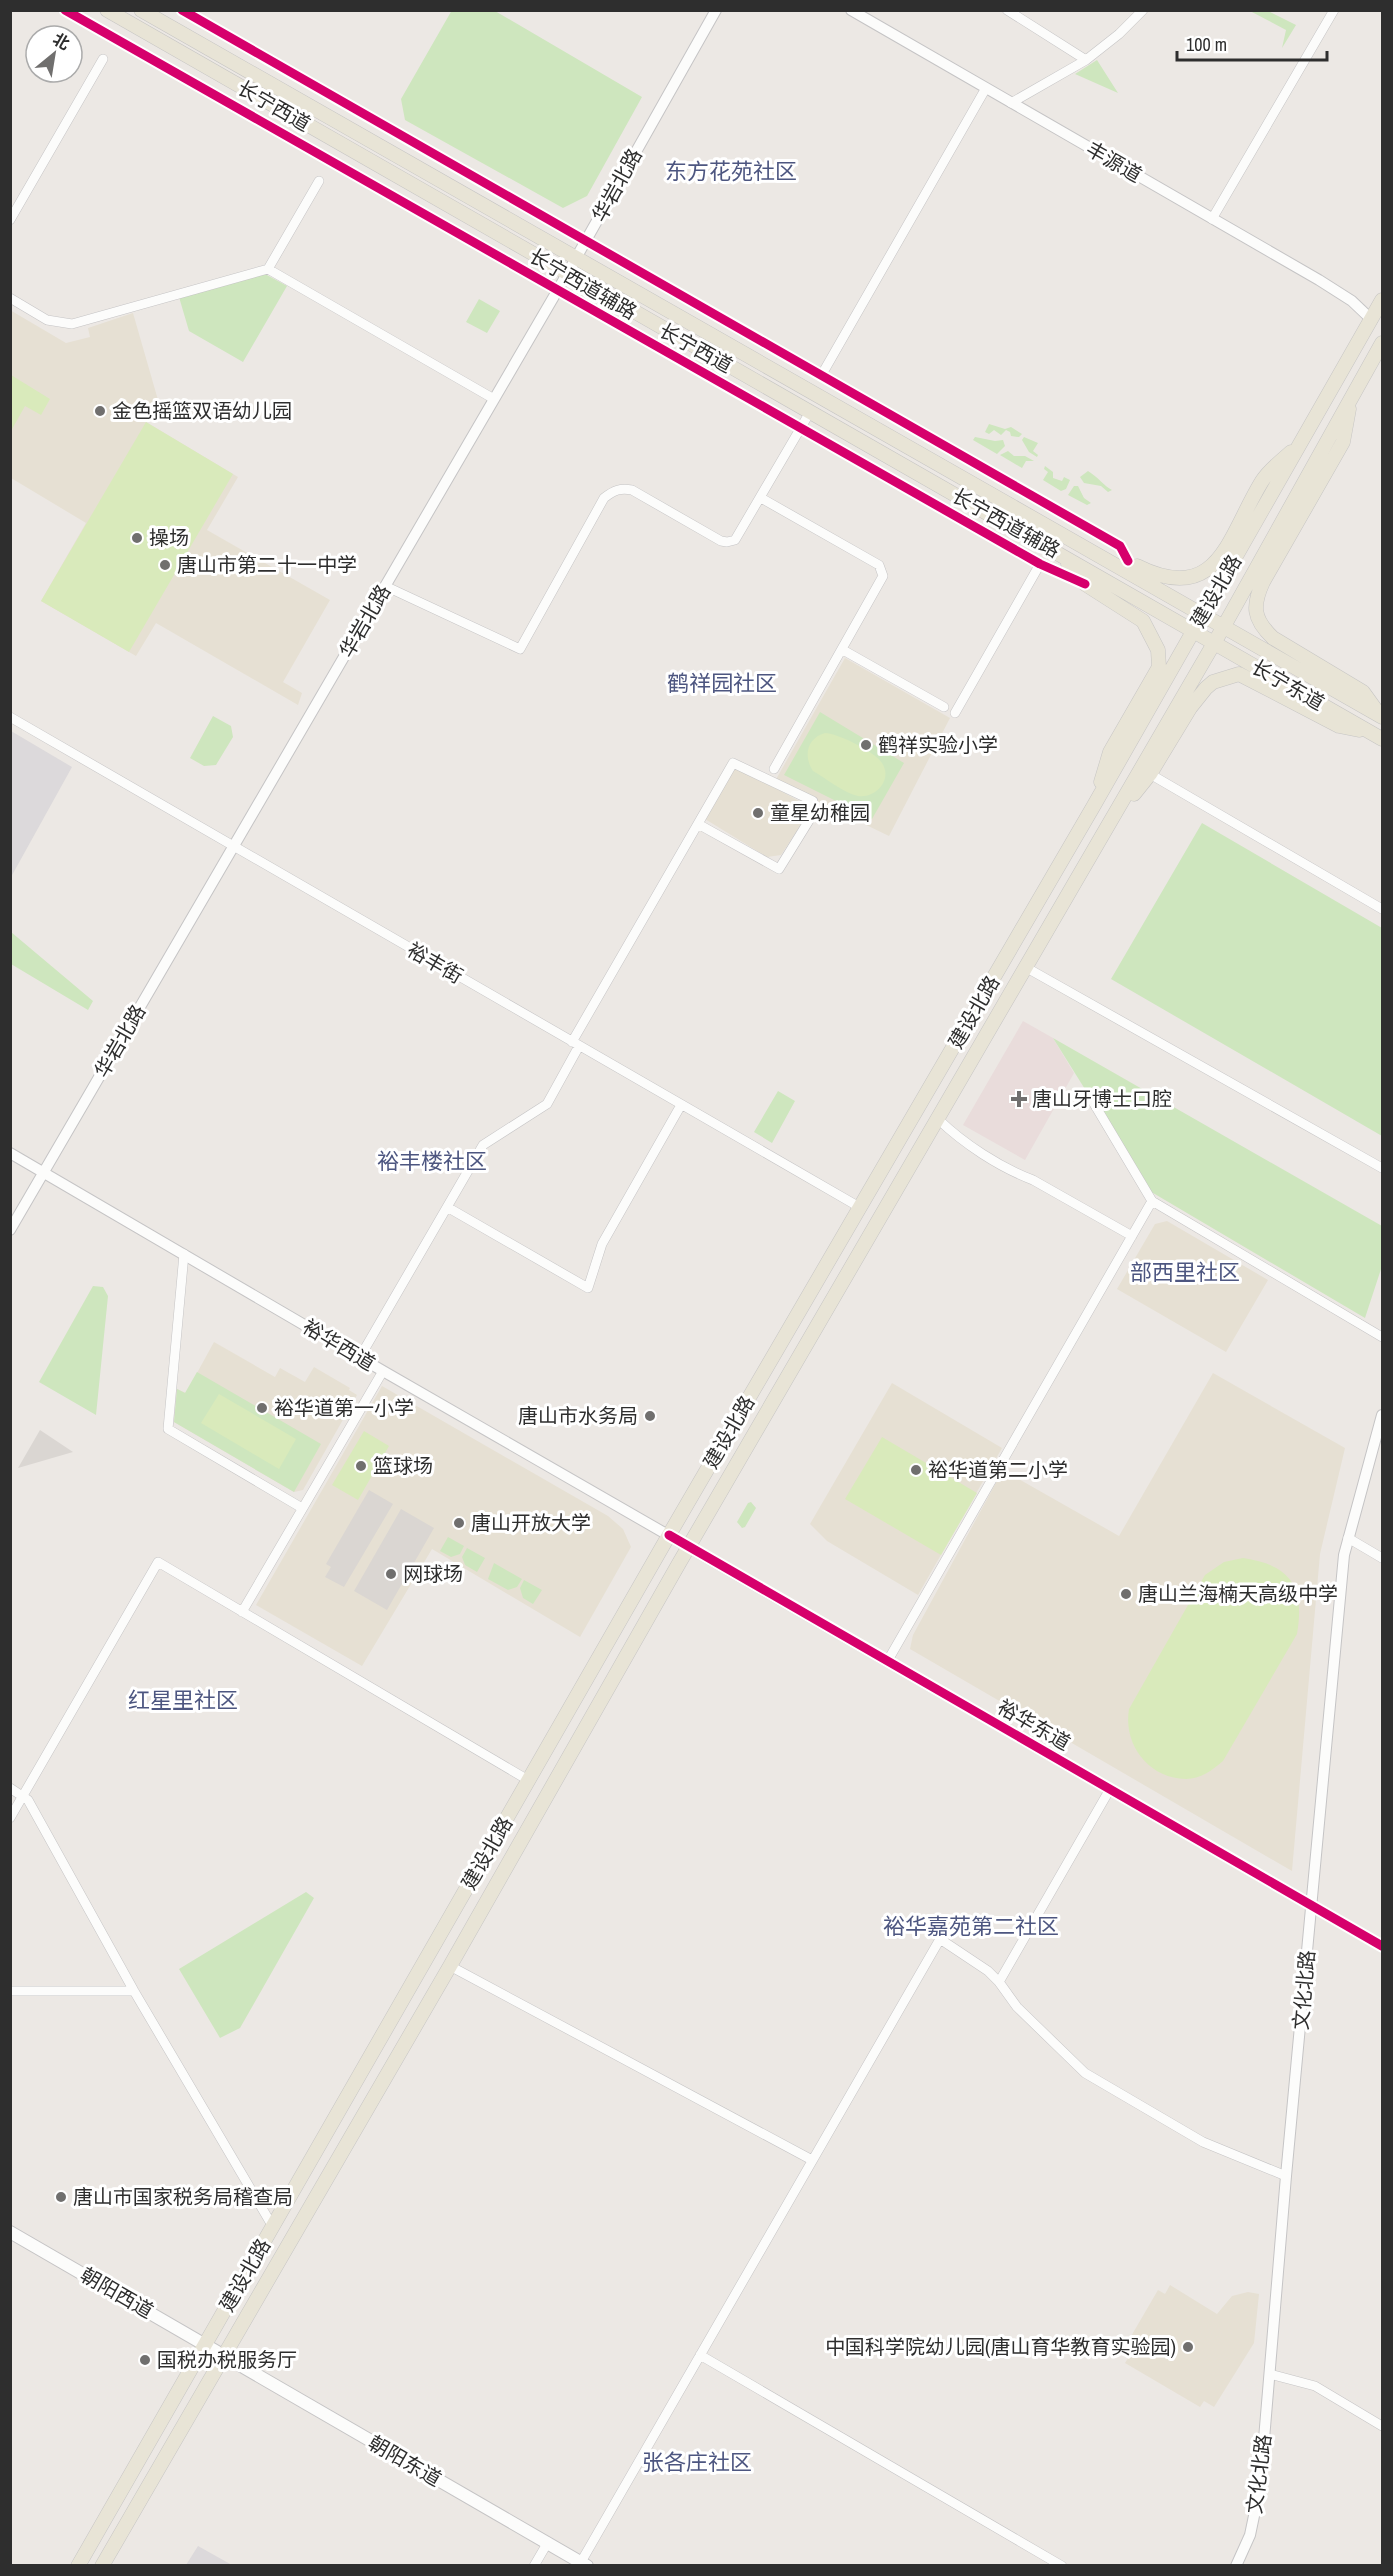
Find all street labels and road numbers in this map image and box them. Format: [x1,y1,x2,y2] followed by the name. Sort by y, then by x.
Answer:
[233,74,316,137] street label: 长宁西道
[1082,135,1147,188] street label: 丰源道
[585,143,648,226] street label: 华岩北路
[525,242,642,325] street label: 长宁西道辅路
[655,316,738,379] street label: 长宁西道
[947,482,1065,563] street label: 长宁西道辅路
[1184,549,1247,632] street label: 建设北路
[333,579,396,662] street label: 华岩北路
[1247,653,1330,716] street label: 长宁东道
[403,936,468,989] street label: 裕丰街
[942,970,1005,1053] street label: 建设北路
[88,999,151,1082] street label: 华岩北路
[298,1312,380,1377] street label: 裕华西道
[697,1390,760,1473] street label: 建设北路
[993,1693,1076,1756] street label: 裕华东道
[455,1811,518,1894] street label: 建设北路
[1287,1949,1320,2031] street label: 文化北路
[213,2233,276,2316] street label: 建设北路
[76,2261,159,2324] street label: 朝阳西道
[364,2429,447,2492] street label: 朝阳东道
[1240,2433,1277,2515] street label: 文化北路

